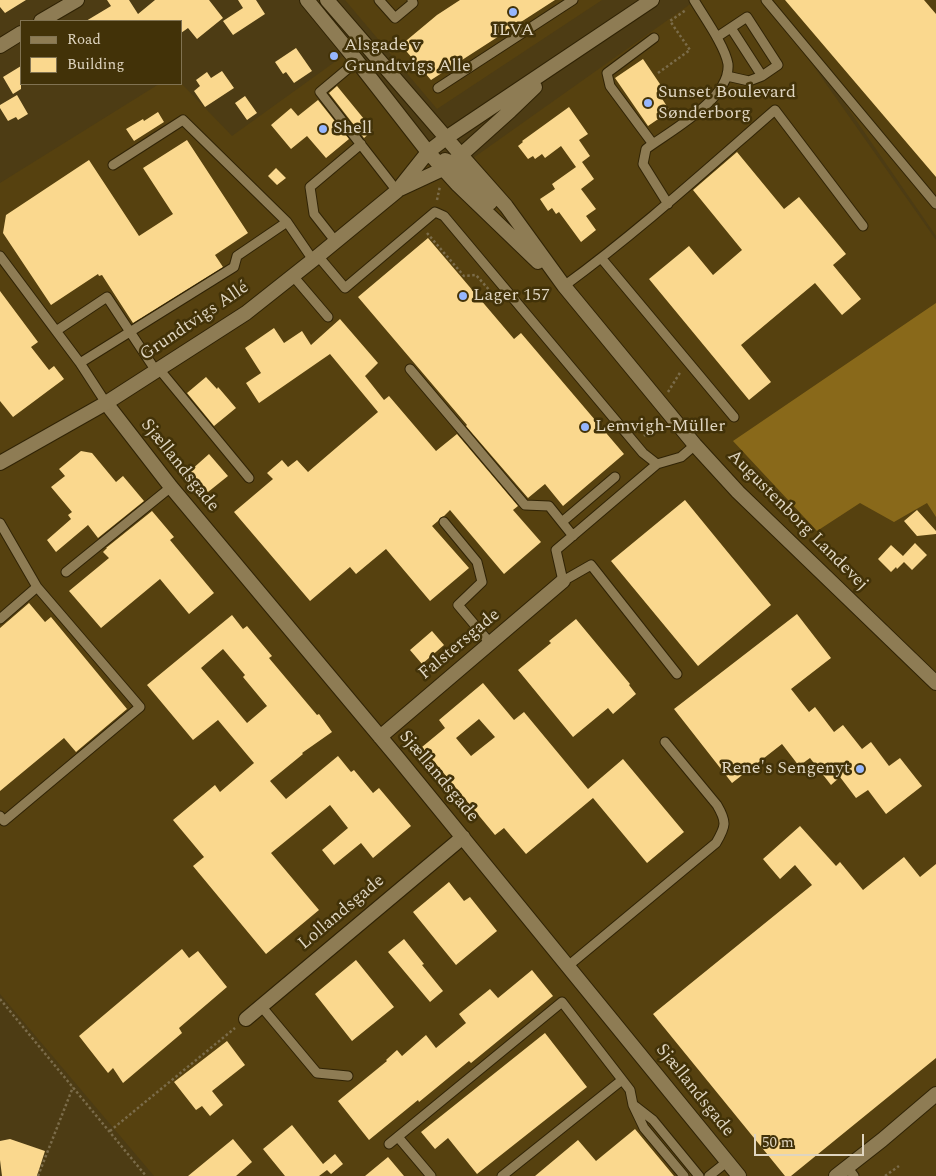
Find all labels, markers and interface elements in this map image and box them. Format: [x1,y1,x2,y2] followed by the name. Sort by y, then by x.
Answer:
[507,6,519,18] marker: ILVA
[20,20,182,85] legend
[492,20,534,42] place label: ILVA
[67,28,101,51] text: Road
[344,35,471,78] place label: Alsgade v Grundtvigs Alle
[328,50,340,62] marker: Alsgade v Grundtvigs Alle
[67,53,124,76] text: Building
[658,82,796,125] place label: Sunset Boulevard Sønderborg
[642,97,654,109] marker: Sunset Boulevard Sønderborg
[333,118,372,140] place label: Shell
[317,123,329,135] marker: Shell
[136,278,254,366] street label: Grundtvigs Allé
[473,285,550,307] place label: Lager 157
[457,290,469,302] marker: Lager 157
[135,415,223,517] street label: Sjællandsgade
[595,416,725,438] place label: Lemvigh-Müller
[579,421,591,433] marker: Lemvigh-Müller
[722,446,872,596] street label: Augustenborg Landevej
[415,605,505,685] street label: Falstersgade
[393,727,483,827] street label: Sjællandsgade
[721,758,850,780] place label: Rene's Sengenyt
[854,763,866,775] marker: Rene's Sengenyt
[295,871,389,955] street label: Lollandsgade
[650,1040,738,1142] street label: Sjællandsgade
[756,1124,866,1156] scale bar
[762,1131,794,1154] text: 50 m

